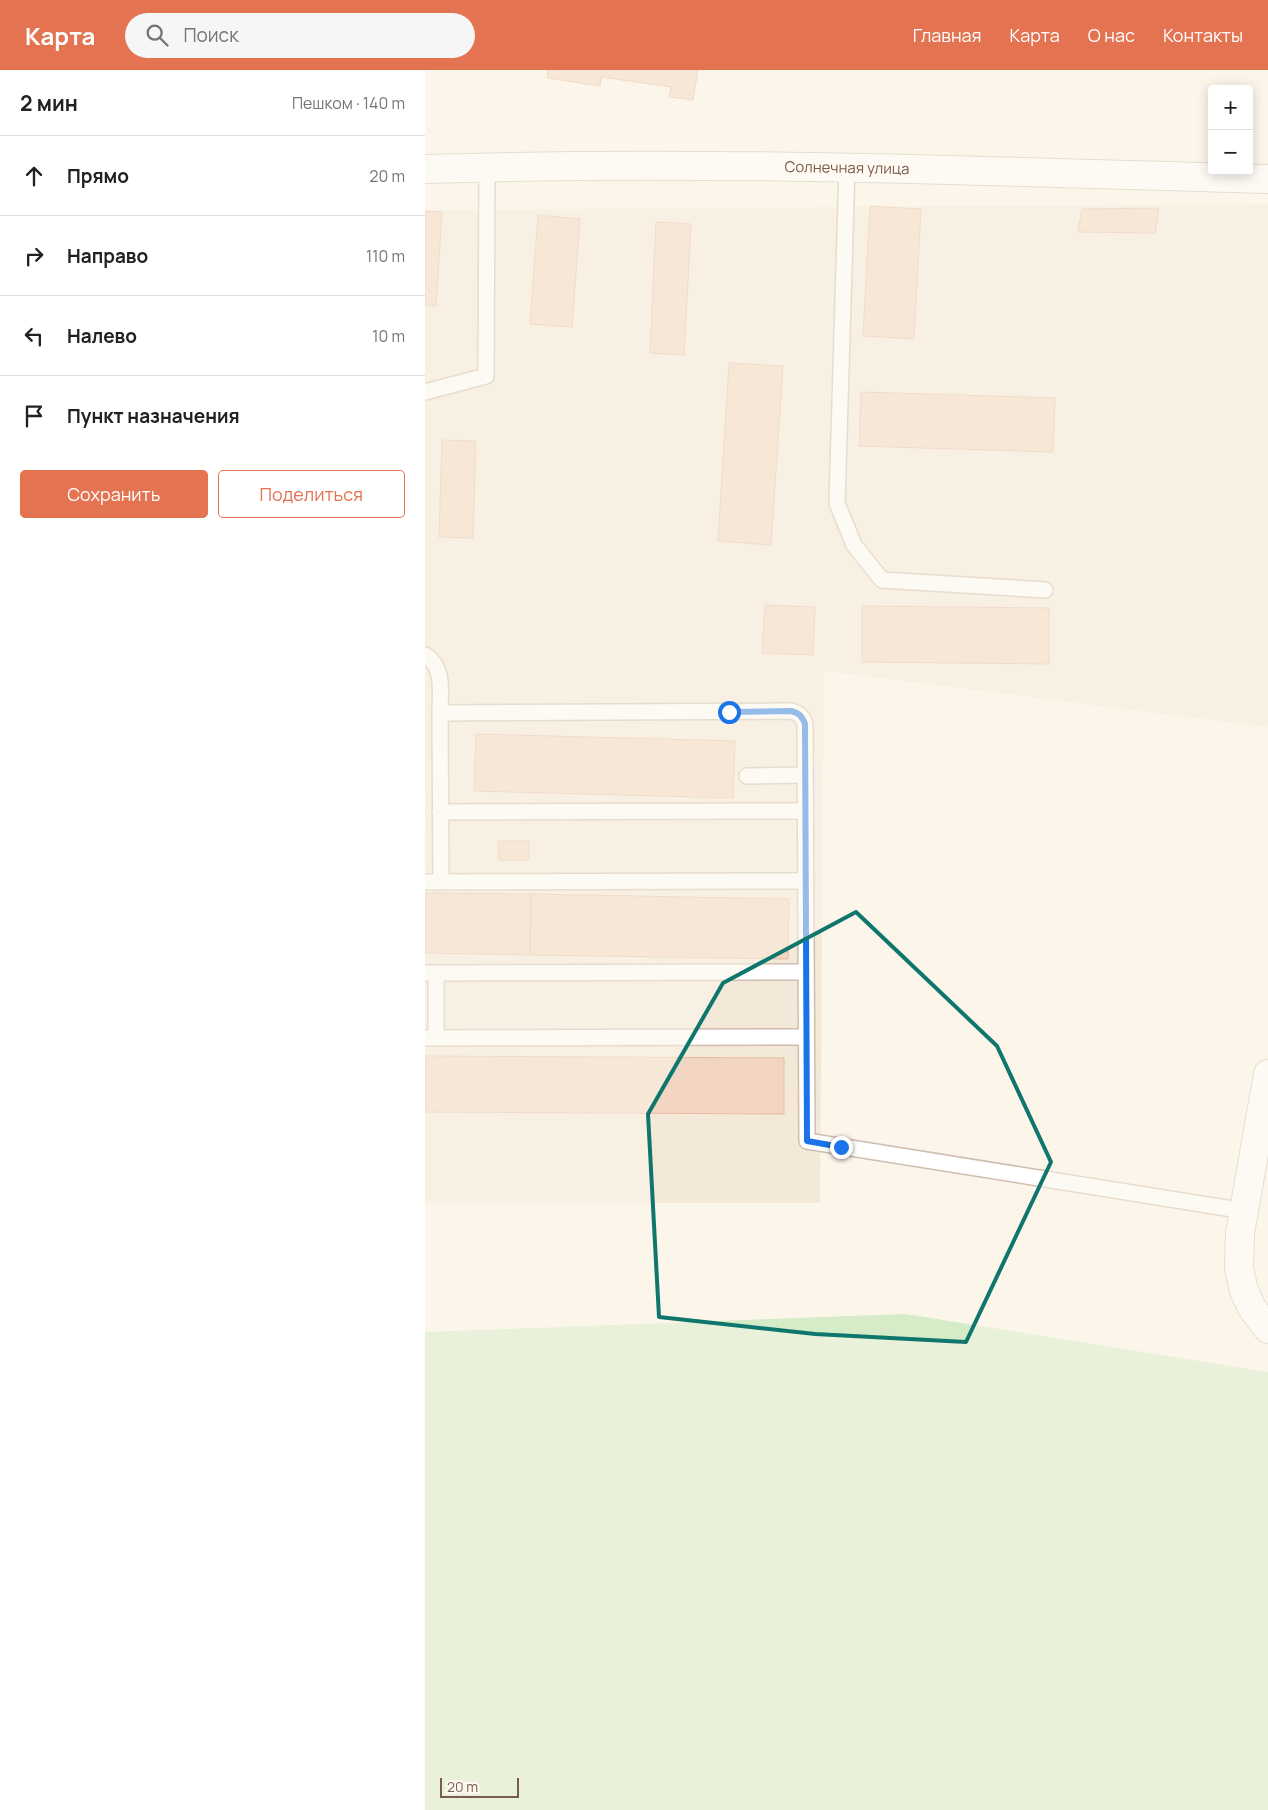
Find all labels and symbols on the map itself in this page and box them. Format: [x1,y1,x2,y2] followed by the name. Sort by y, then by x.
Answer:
[784,156,910,179] street label: Солнечная улица
[718,701,741,724] route start
[830,1136,853,1159] route end
[440,1775,519,1798] scale bar

